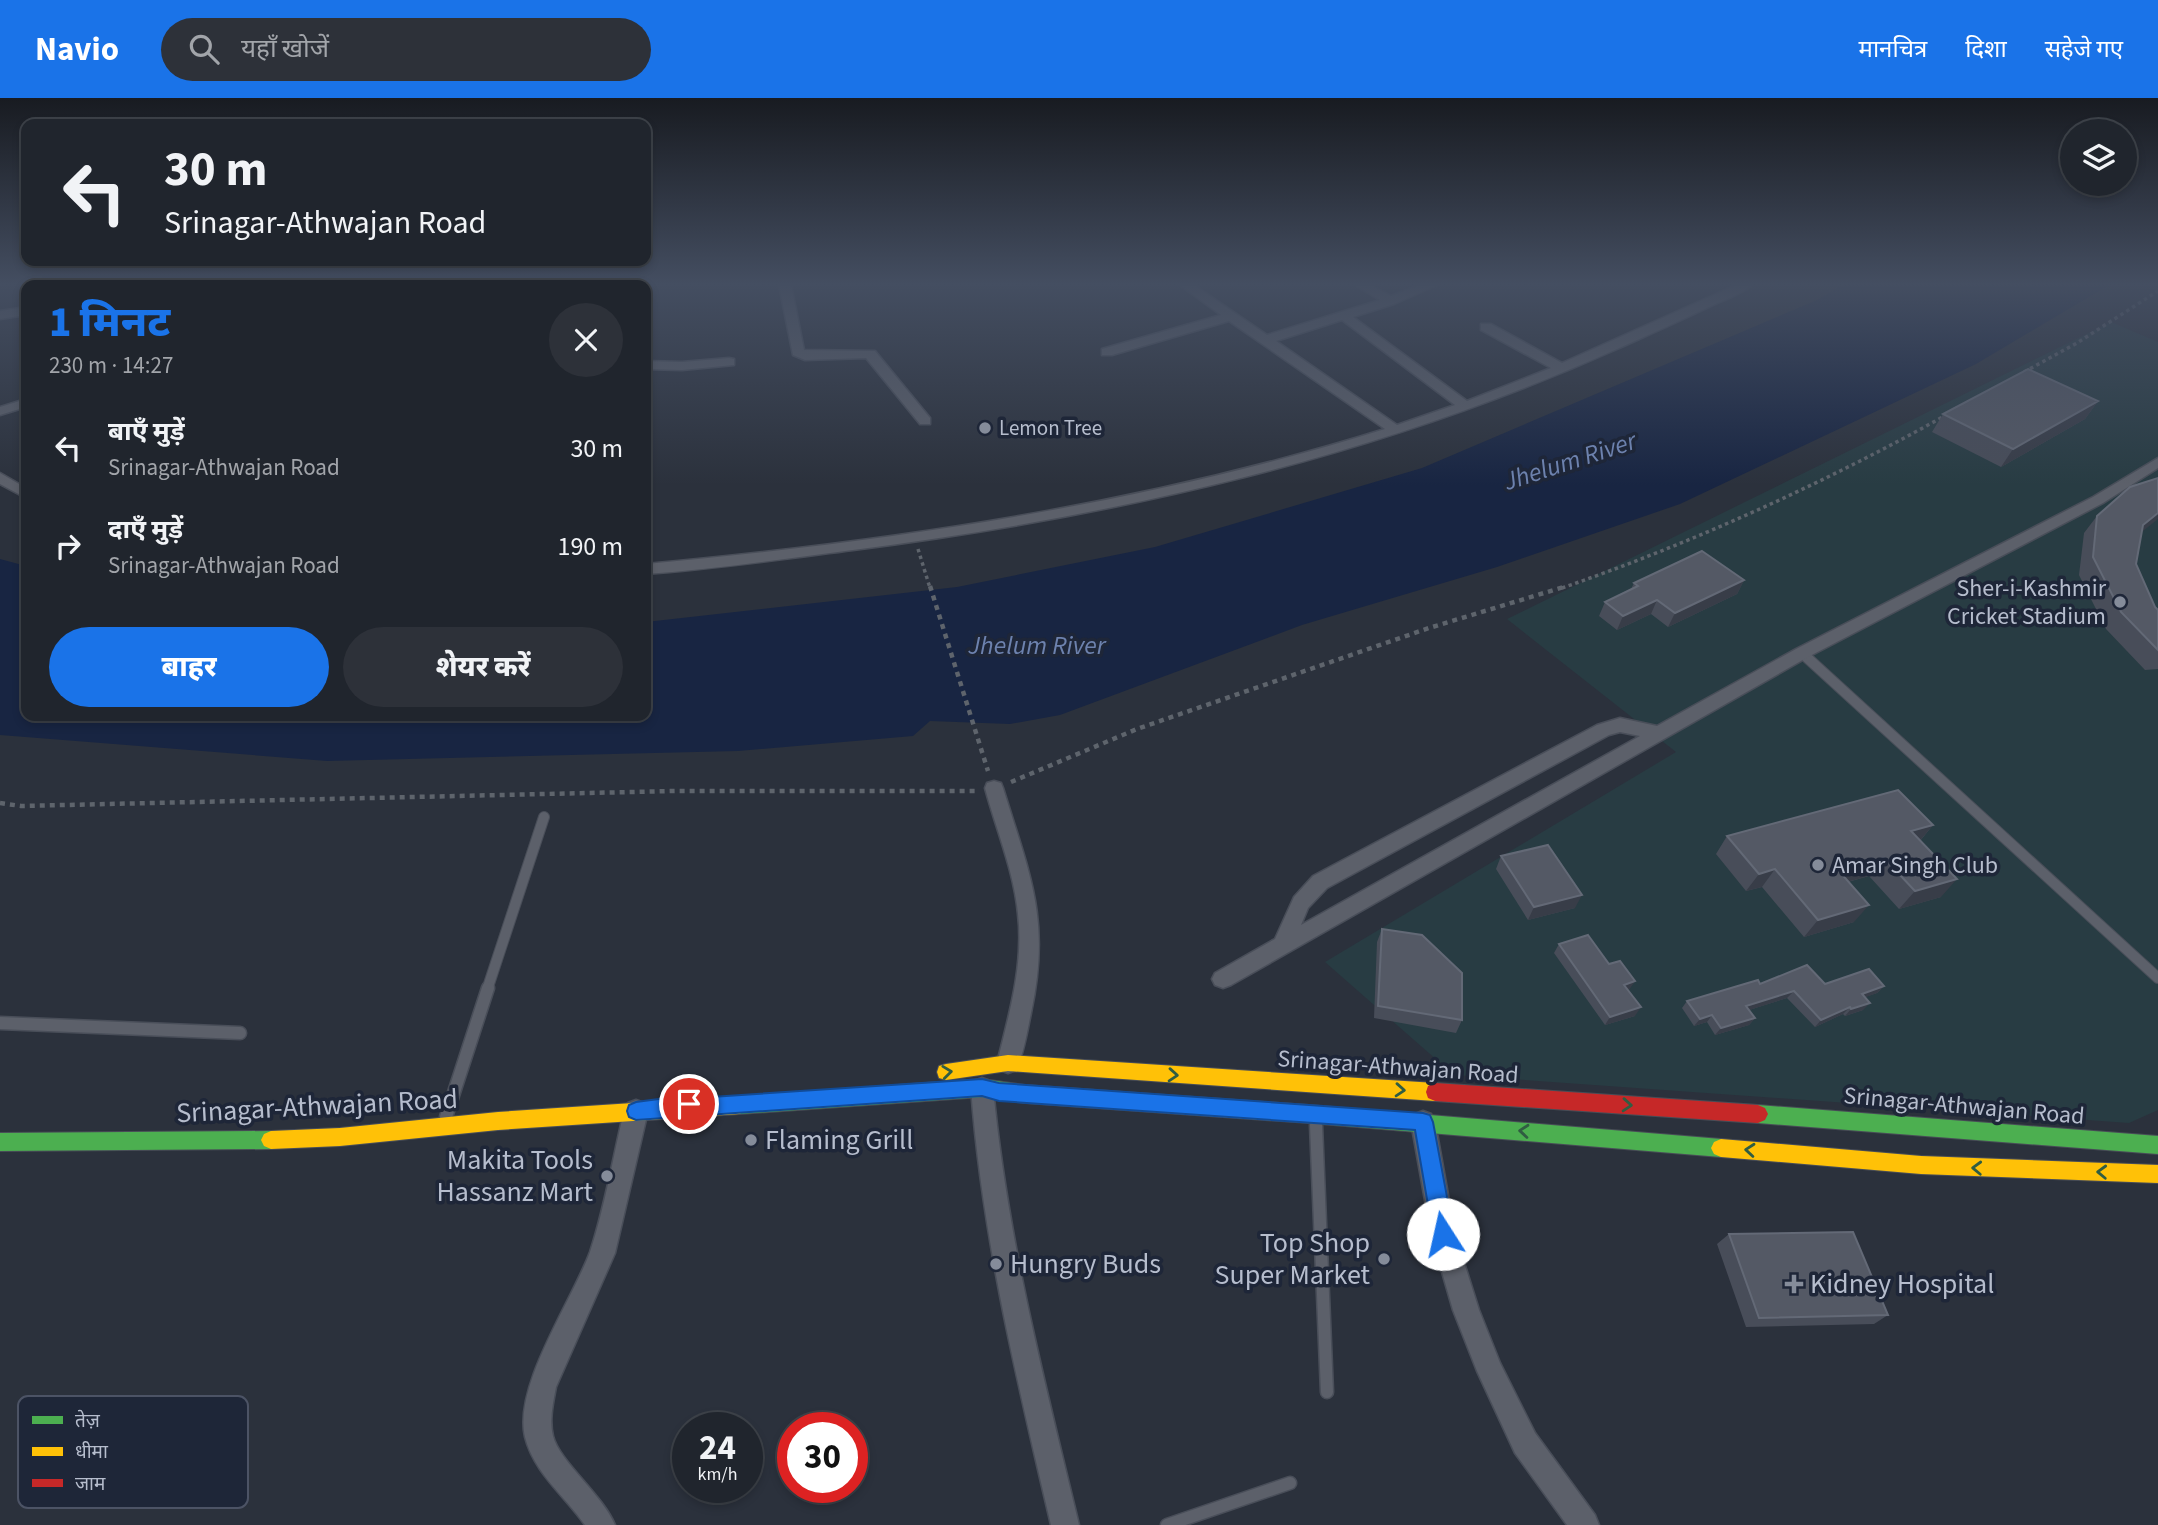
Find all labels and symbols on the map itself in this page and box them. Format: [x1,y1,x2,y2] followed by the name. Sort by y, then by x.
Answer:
[999,413,1102,443] place label: Lemon Tree
[977,420,993,436] marker: Lemon Tree
[1498,422,1642,500] water label: Jhelum River
[1947,571,2107,634] place label: Sher-i-Kashmir Cricket Stadium
[2112,594,2128,610] marker: Sher-i-Kashmir Cricket Stadium
[967,627,1107,664] water label: Jhelum River
[1832,848,1998,883] place label: Amar Singh Club
[1810,857,1826,873] marker: Amar Singh Club
[1276,1041,1520,1093] street label: Srinagar-Athwajan Road
[941,1064,953,1079] one-way arrow
[1168,1067,1179,1082] one-way arrow
[659,1074,719,1134] pin
[1842,1078,2086,1134] street label: Srinagar-Athwajan Road
[175,1079,459,1133] street label: Srinagar-Athwajan Road
[1395,1082,1406,1097] one-way arrow
[1622,1097,1633,1112] one-way arrow
[765,1120,913,1160] place label: Flaming Grill
[1518,1124,1529,1139] one-way arrow
[743,1132,759,1148] marker: Flaming Grill
[437,1140,594,1212] place label: Makita Tools Hassanz Mart
[1745,1143,1756,1158] one-way arrow
[1972,1160,1983,1175] one-way arrow
[2096,1165,2107,1180] one-way arrow
[599,1168,615,1184] marker: Makita Tools Hassanz Mart
[1406,1197,1480,1271] position arrow
[1214,1223,1371,1295] place label: Top Shop Super Market
[1010,1244,1161,1284] place label: Hungry Buds
[1376,1251,1392,1267] marker: Top Shop Super Market
[988,1256,1004,1272] marker: Hungry Buds
[1810,1264,1994,1304] place label: Kidney Hospital
[1784,1274,1804,1294] marker: Kidney Hospital
[18,1396,248,1508] legend
[75,1408,101,1435] text: तेज़
[777,1412,868,1503] speed limit sign: 30
[75,1439,109,1466] text: धीमा
[75,1471,106,1498] text: जाम

